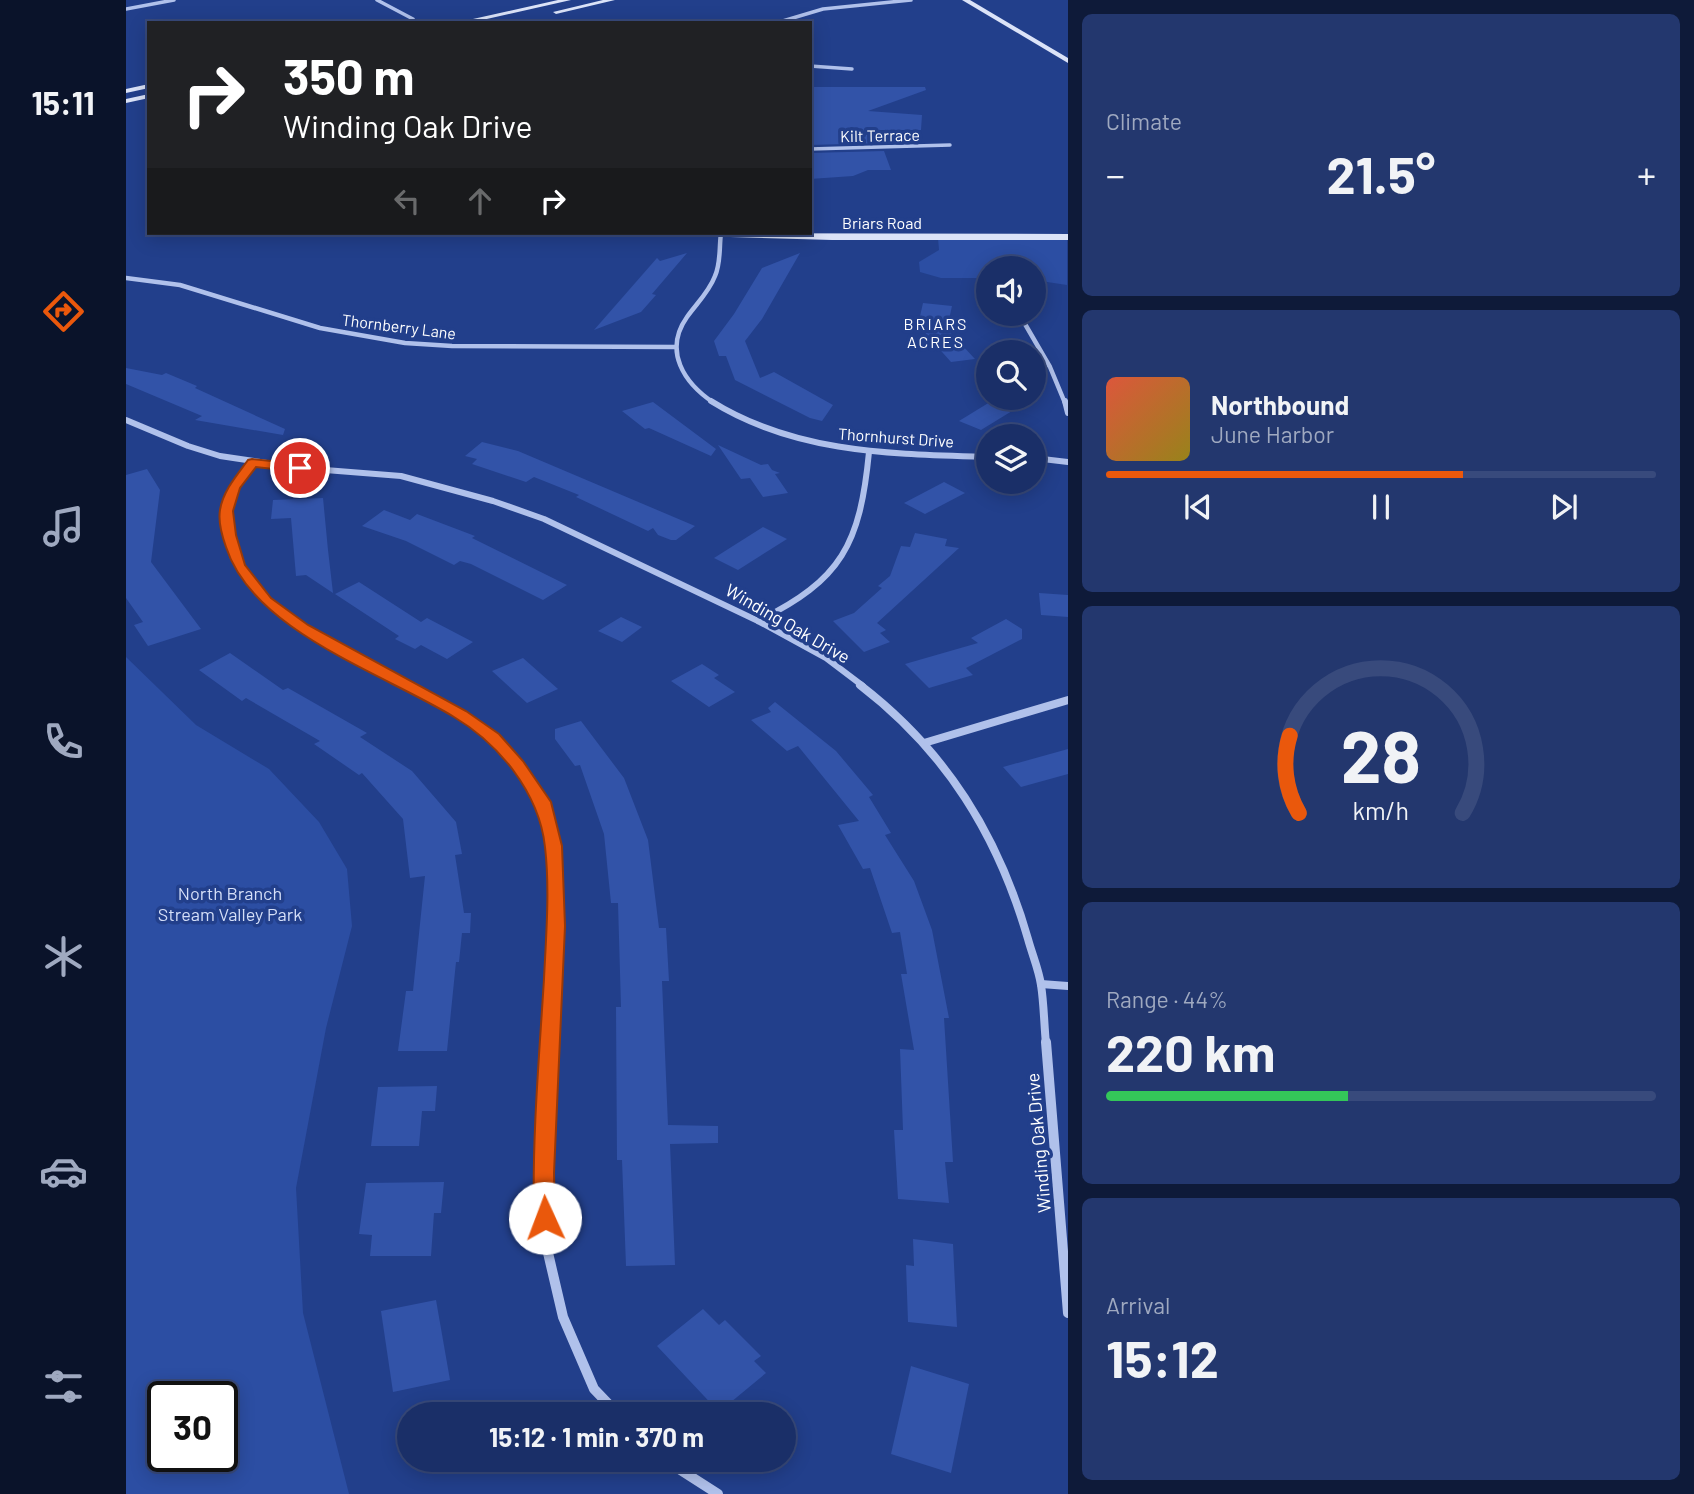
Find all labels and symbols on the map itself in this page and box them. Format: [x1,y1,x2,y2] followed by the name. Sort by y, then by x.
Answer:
[840,125,920,145] street label: Kilt Terrace
[842,213,922,232] street label: Briars Road
[341,310,457,342] street label: Thornberry Lane
[904,314,968,351] district label: BRIARS ACRES
[837,423,955,451] street label: Thornhurst Drive
[270,438,330,498] pin
[722,578,854,668] street label: Winding Oak Drive
[158,882,302,925] park label: North Branch Stream Valley Park
[1021,1072,1055,1214] street label: Winding Oak Drive
[508,1181,582,1255] position arrow
[147,1381,238,1472] speed limit sign: 30

